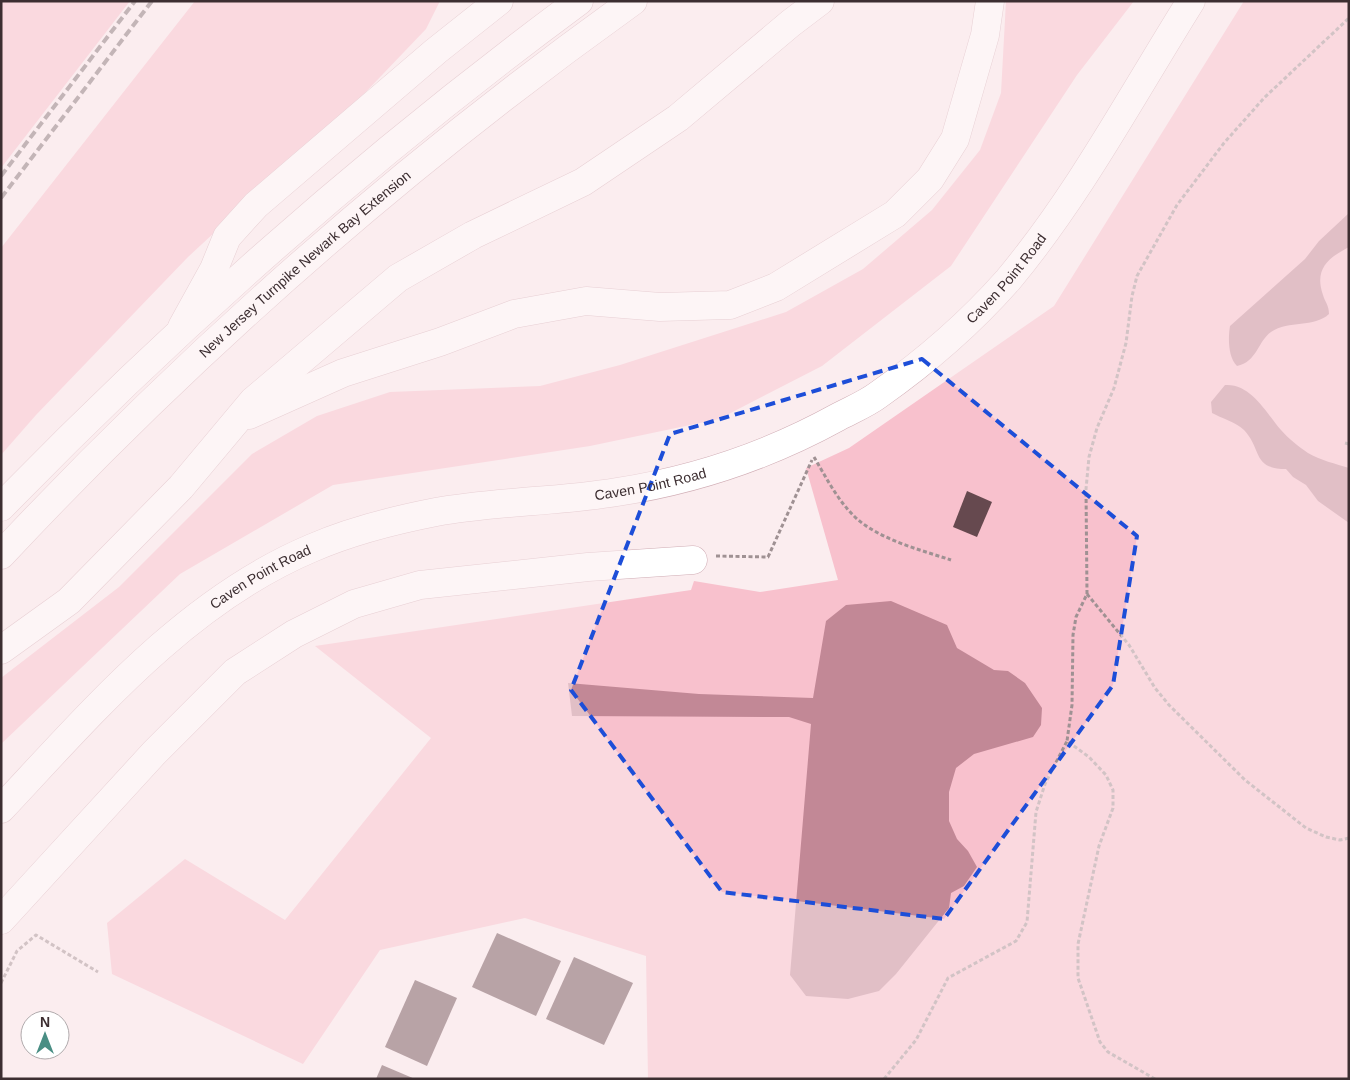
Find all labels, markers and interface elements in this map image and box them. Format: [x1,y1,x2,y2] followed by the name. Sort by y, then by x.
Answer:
[196,167,414,361] street label: New Jersey Turnpike Newark Bay Extension
[963,230,1049,327] street label: Caven Point Road
[594,465,708,503] street label: Caven Point Road
[207,542,313,612] street label: Caven Point Road
[20,1010,70,1060] north arrow
[40,1014,50,1030] text: N

